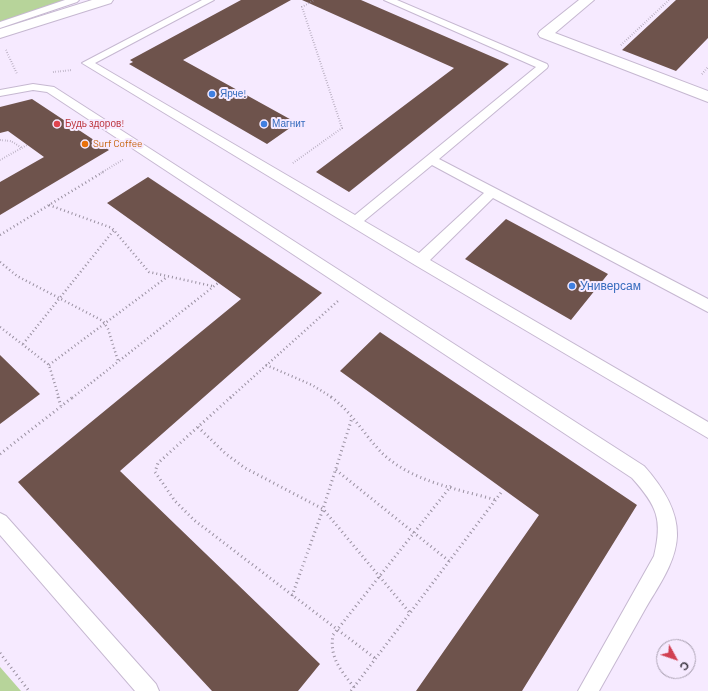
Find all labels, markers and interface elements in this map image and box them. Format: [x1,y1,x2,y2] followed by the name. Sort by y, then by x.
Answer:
[220,88,247,100] place label: Ярче!
[207,89,217,99] marker: Ярче!
[65,118,124,130] place label: Будь здоров!
[272,118,305,130] place label: Магнит
[52,119,62,129] marker: Будь здоров!
[259,119,269,129] marker: Магнит
[93,138,142,150] place label: Surf Coffee
[80,139,90,149] marker: Surf Coffee
[580,279,641,293] place label: Универсам
[567,281,577,291] marker: Универсам
[656,639,696,679] north arrow
[677,659,692,674] text: С

